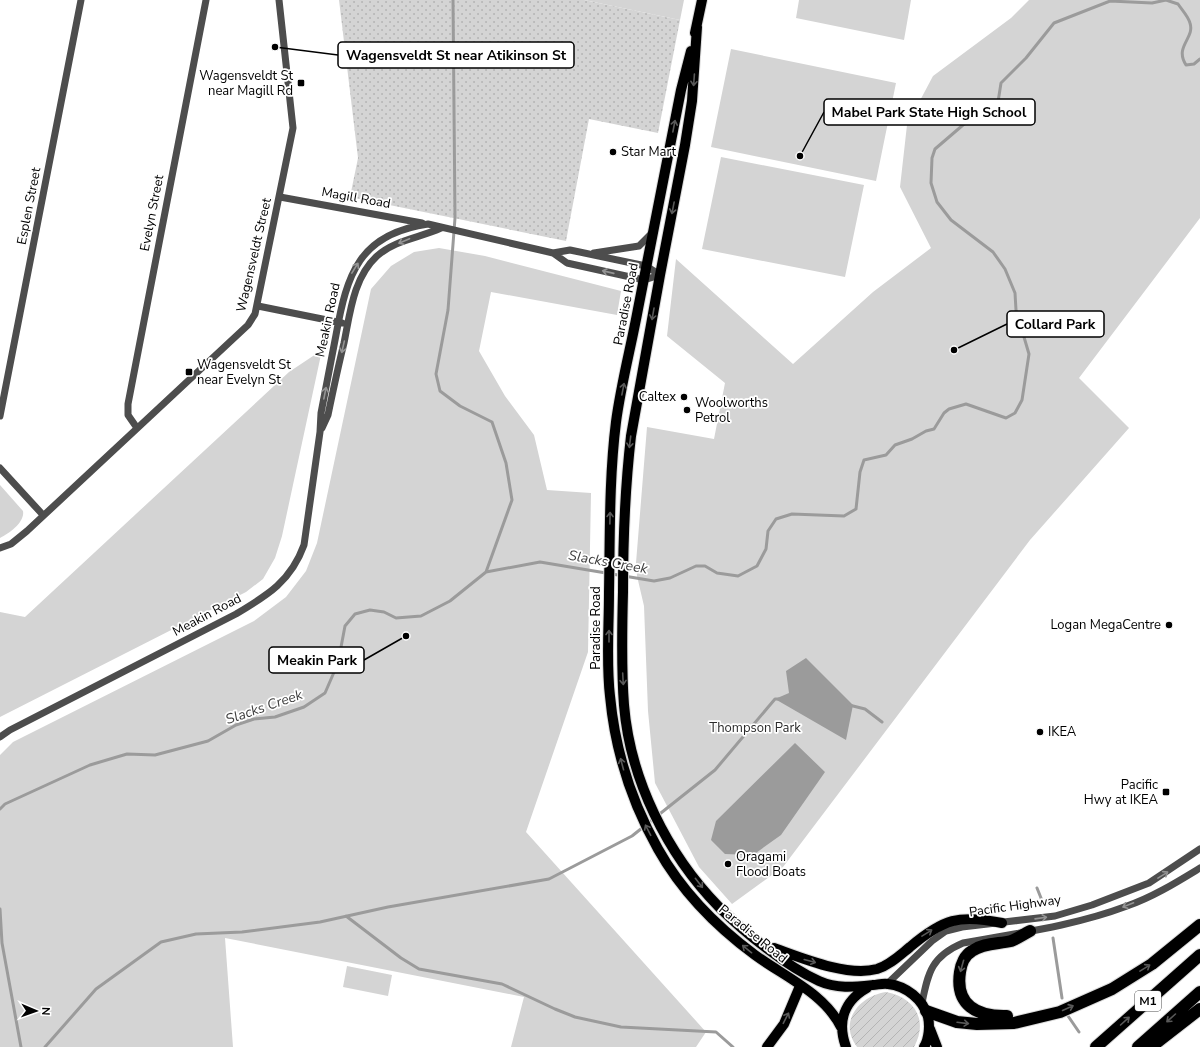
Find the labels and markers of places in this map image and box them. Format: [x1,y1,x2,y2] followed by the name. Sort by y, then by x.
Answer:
[338,42,574,68] callout: Wagensveldt St near Atikinson St
[199,67,293,100] place label: Wagensveldt St near Magill Rd
[296,78,306,88] marker: Wagensveldt St near Magill Rd
[824,99,1035,125] callout: Mabel Park State High School
[621,143,676,161] place label: Star Mart
[608,147,618,157] marker: Star Mart
[1007,311,1104,337] callout: Collard Park
[197,356,291,389] place label: Wagensveldt St near Evelyn St
[184,367,194,377] marker: Wagensveldt St near Evelyn St
[639,388,676,406] place label: Caltex
[679,392,689,402] marker: Caltex
[695,394,768,427] place label: Woolworths Petrol
[682,405,692,415] marker: Woolworths Petrol
[1050,616,1161,634] place label: Logan MegaCentre
[1164,620,1174,630] marker: Logan MegaCentre
[269,647,364,673] callout: Meakin Park
[1048,723,1077,741] place label: IKEA
[1035,727,1045,737] marker: IKEA
[1084,776,1159,809] place label: Pacific Hwy at IKEA
[1161,787,1171,797] marker: Pacific Hwy at IKEA
[736,848,806,881] place label: Oragami Flood Boats
[723,859,733,869] marker: Oragami Flood Boats

